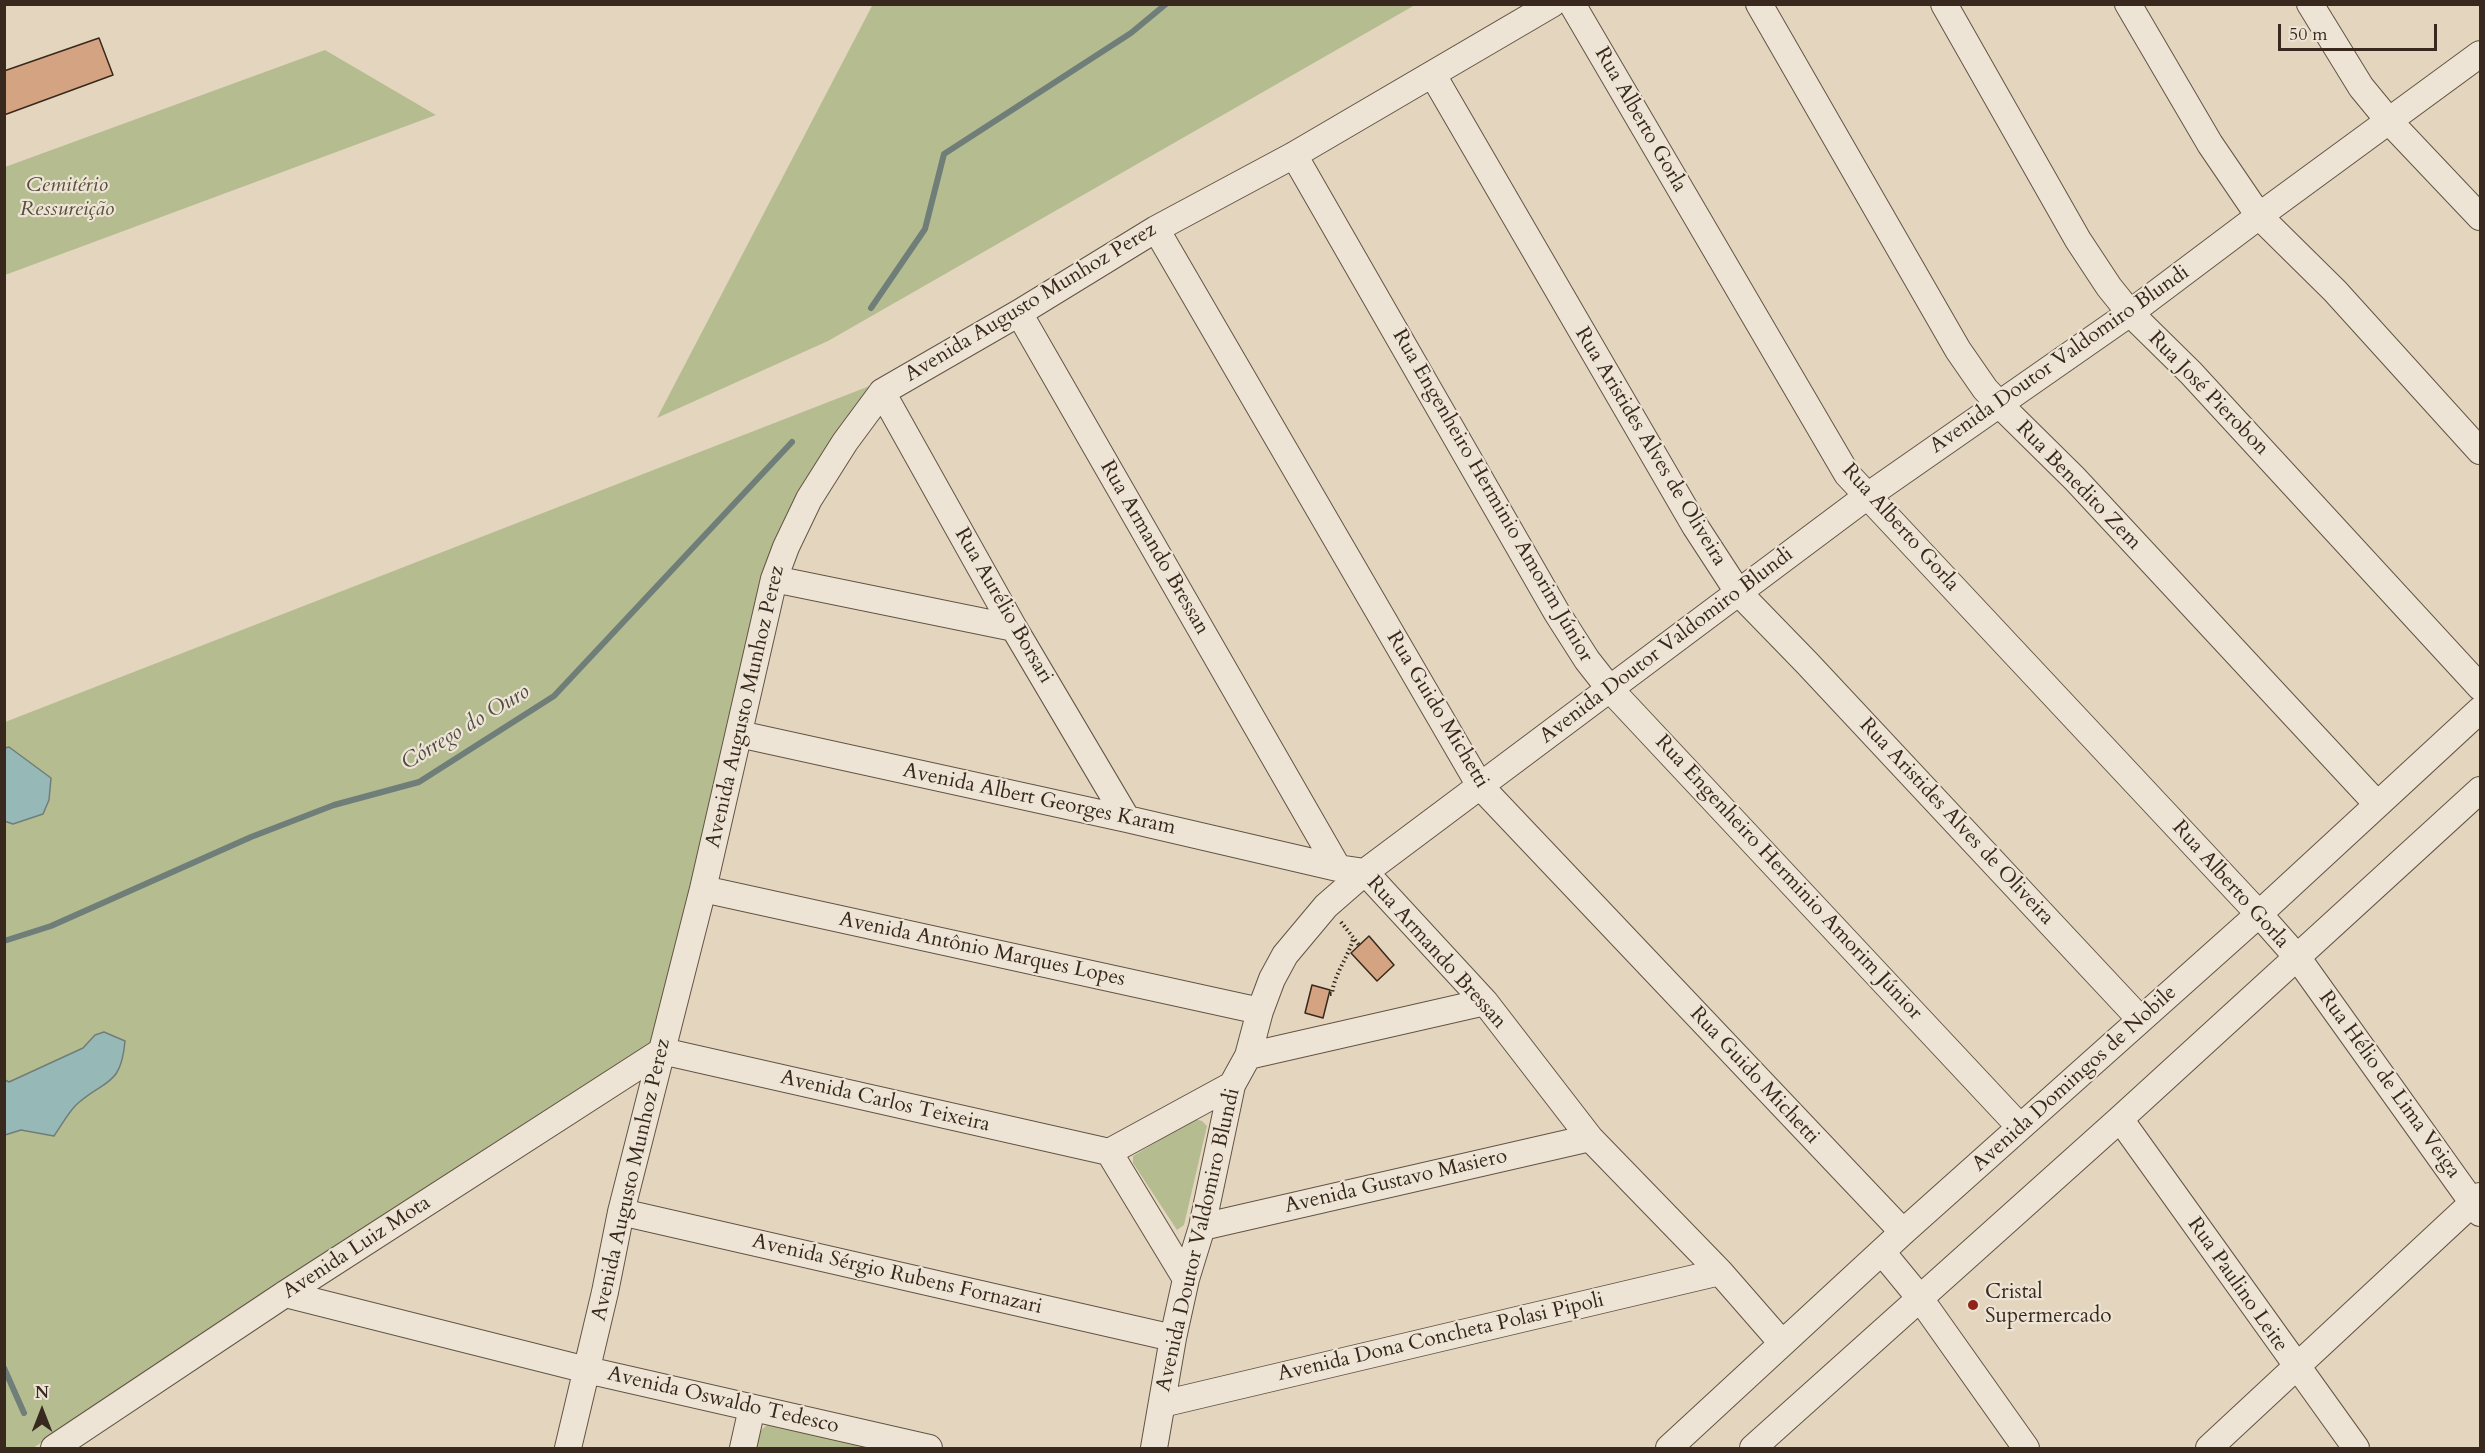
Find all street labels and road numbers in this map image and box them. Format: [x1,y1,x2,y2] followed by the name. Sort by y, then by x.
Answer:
[1588,43,1692,197] street label: Rua Alberto Gorla
[901,218,1161,388] street label: Avenida Augusto Munhoz Perez
[1925,261,2195,459] street label: Avenida Doutor Valdomiro Blundi
[1569,323,1731,571] street label: Rua Aristides Alves de Oliveira
[1386,325,1598,667] street label: Rua Engenheiro Herminio Amorim Júnior
[2142,327,2274,461] street label: Rua José Pierobon
[2010,416,2146,556] street label: Rua Benedito Zem
[1094,456,1214,640] street label: Rua Armando Bressan
[1836,459,1964,597] street label: Rua Alberto Gorla
[948,524,1058,688] street label: Rua Aurélio Borsari
[1535,542,1799,750] street label: Avenida Doutor Valdomiro Blundi
[701,563,791,851] street label: Avenida Augusto Munhoz Perez
[1380,627,1494,793] street label: Rua Guido Michetti
[1853,713,2059,931] street label: Rua Aristides Alves de Oliveira
[1649,730,1927,1026] street label: Rua Engenheiro Herminio Amorim Júnior
[900,759,1178,841] street label: Avenida Albert Georges Karam
[2166,816,2294,954] street label: Rua Alberto Gorla
[1361,871,1511,1035] street label: Rua Armando Bressan
[837,907,1127,993] street label: Avenida Antônio Marques Lopes
[1968,981,2182,1177] street label: Avenida Domingos de Nobile
[2313,986,2465,1184] street label: Rua Hélio de Lima Veiga
[1684,1002,1824,1150] street label: Rua Guido Michetti
[587,1036,677,1324] street label: Avenida Augusto Munhoz Perez
[778,1066,992,1138] street label: Avenida Carlos Teixeira
[1152,1086,1246,1394] street label: Avenida Doutor Valdomiro Blundi
[1282,1144,1510,1220] street label: Avenida Gustavo Masiero
[279,1191,435,1305] street label: Avenida Luiz Mota
[2181,1213,2293,1357] street label: Rua Paulino Leite
[750,1229,1044,1321] street label: Avenida Sérgio Rubens Fornazari
[1275,1288,1607,1388] street label: Avenida Dona Concheta Polasi Pipoli
[605,1362,841,1440] street label: Avenida Oswaldo Tedesco

